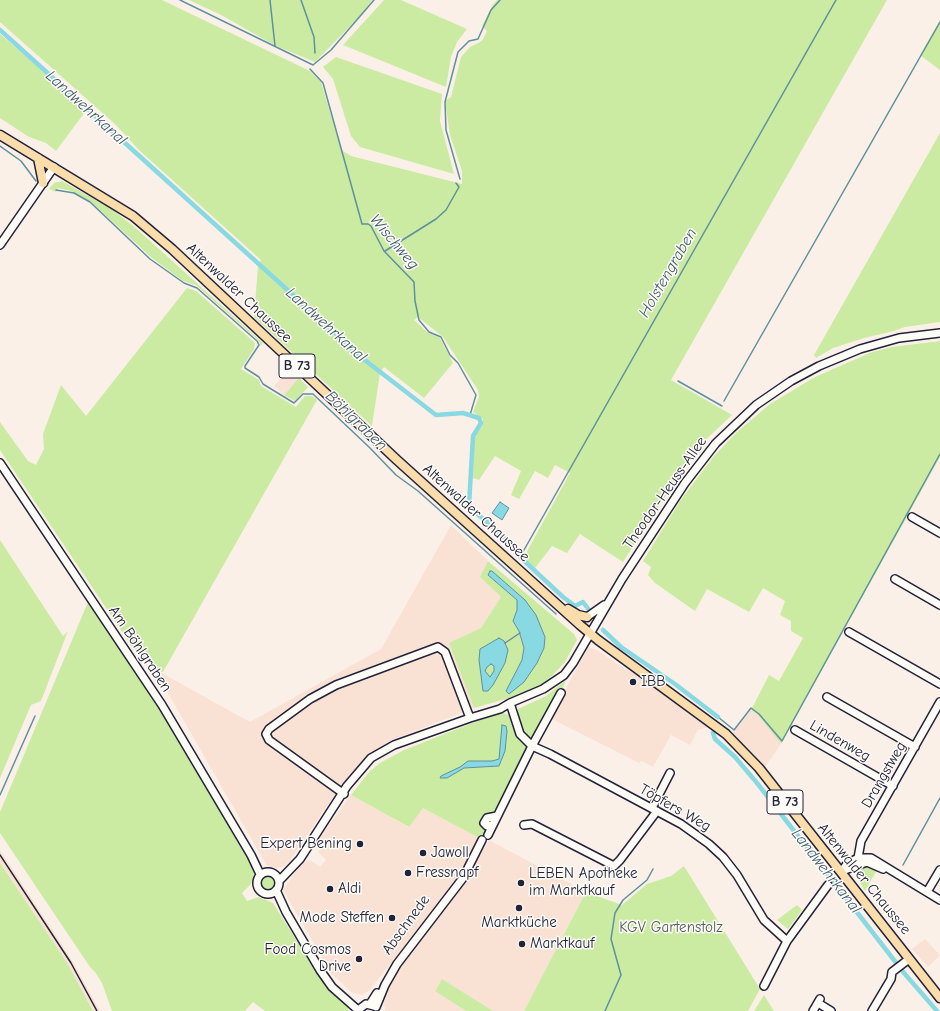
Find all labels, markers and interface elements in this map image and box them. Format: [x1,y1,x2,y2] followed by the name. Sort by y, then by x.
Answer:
[41,67,131,149] water label: Landwehrkanal
[365,210,423,274] water label: Wischweg
[635,225,701,321] water label: Holstengraben
[182,239,296,347] street label: Altenwalder Chaussee
[281,284,371,366] water label: Landwehrkanal
[279,354,315,378] road number: B 73
[321,387,391,455] water label: Böhlgraben
[619,433,711,553] street label: Theodor-Heuss-Allee
[419,460,533,566] street label: Altenwalder Chaussee
[105,603,175,695] street label: Am Böhlgraben
[641,673,665,691] place label: IBB
[628,677,638,687] marker: IBB
[806,716,874,766] street label: Lindenweg
[858,739,910,811] street label: Drangstweg
[636,780,714,836] street label: Töpfers Weg
[767,790,803,814] road number: B 73
[814,820,914,938] street label: Altenwalder Chaussee
[787,825,865,917] water label: Landwehrkanal
[260,835,352,853] place label: Expert Bening
[355,839,365,849] marker: Expert Bening
[431,844,469,862] place label: Jawoll
[418,848,428,858] marker: Jawoll
[416,864,478,882] place label: Fressnapf
[529,865,638,900] place label: LEBEN Apotheke im Marktkauf
[403,868,413,878] marker: Fressnapf
[516,878,526,888] marker: LEBEN Apotheke im Marktkauf
[338,880,361,898] place label: Aldi
[325,884,335,894] marker: Aldi
[378,892,434,958] street label: Abschnede
[514,903,524,913] marker: Marktküche
[299,909,384,927] place label: Mode Steffen
[387,913,397,923] marker: Mode Steffen
[481,914,557,932] place label: Marktküche
[619,919,723,937] park label: KGV Gartenstolz
[530,935,594,953] place label: Marktkauf
[517,939,527,949] marker: Marktkauf
[265,941,351,976] place label: Food Cosmos Drive
[354,954,364,964] marker: Food Cosmos Drive

